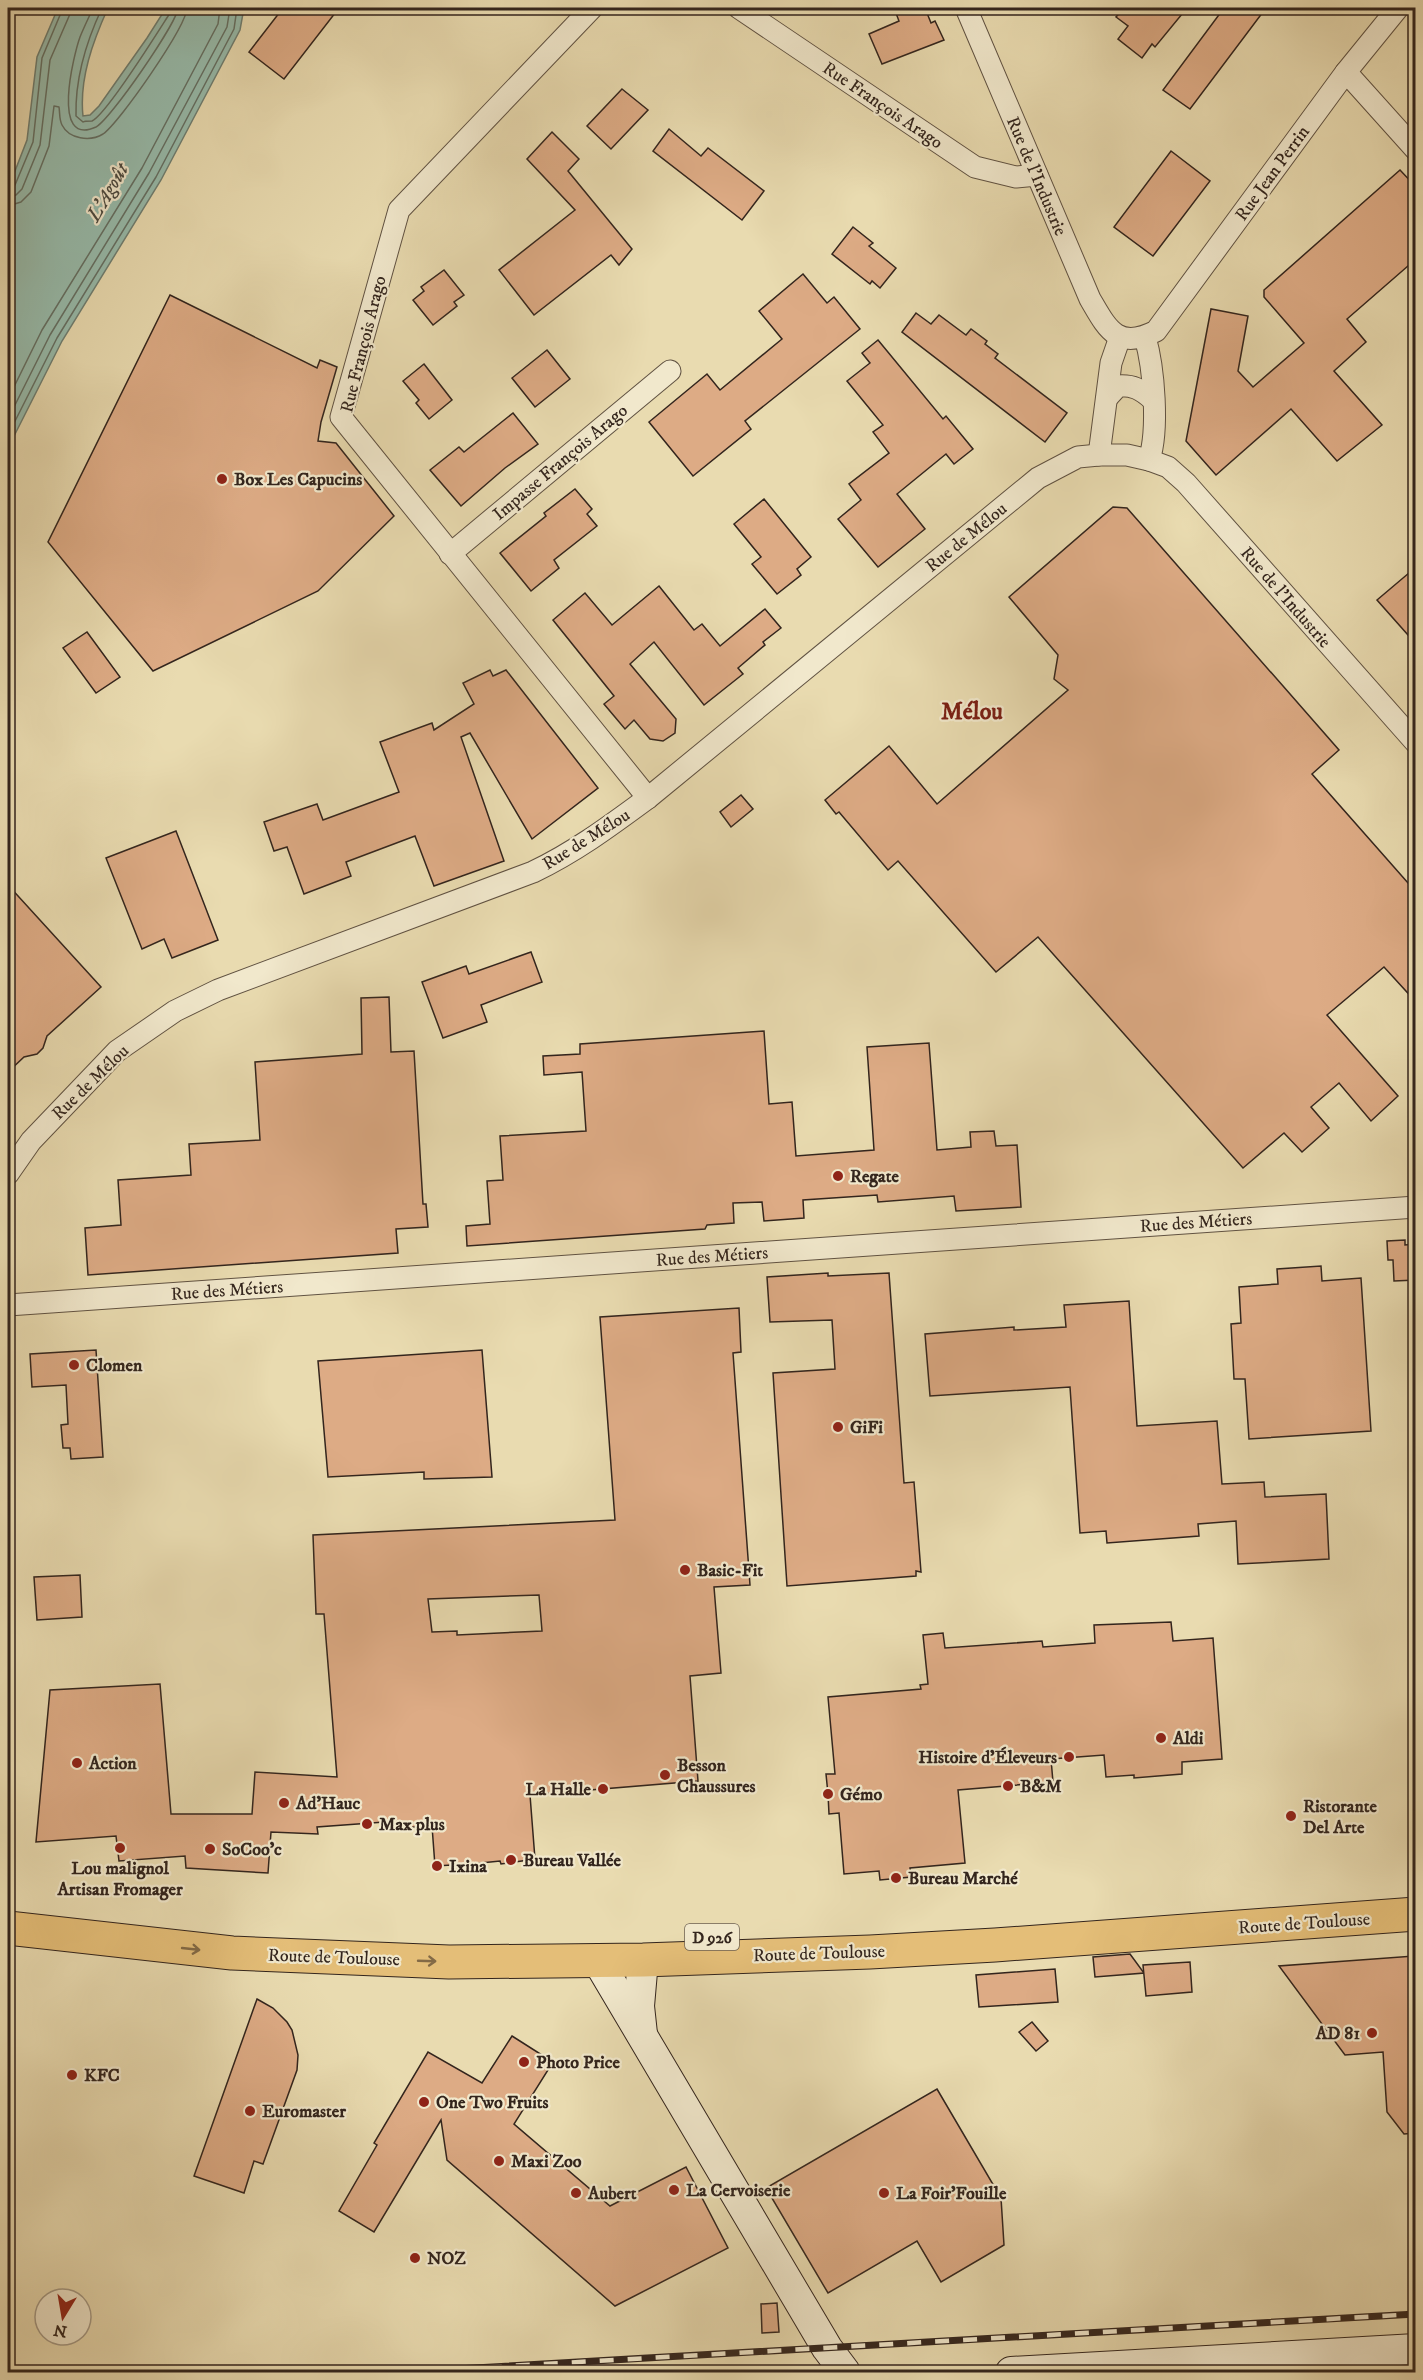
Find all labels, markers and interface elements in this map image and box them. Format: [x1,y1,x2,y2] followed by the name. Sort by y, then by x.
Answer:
[818,58,947,154] street label: Rue François Arago
[1001,114,1071,239] street label: Rue de l'Industrie
[1231,121,1315,225] street label: Rue Jean Perrin
[81,158,136,227] water label: L'Agoût
[336,273,392,415] street label: Rue François Arago
[489,400,633,526] street label: Impasse François Arago
[234,469,362,491] place label: Box Les Capucins
[215,472,229,486] marker: Box Les Capucins
[921,498,1012,577] street label: Rue de Mélou
[1235,542,1335,653] street label: Rue de l'Industrie
[941,697,1003,727] district label: Mélou
[539,804,634,875] street label: Rue de Mélou
[48,1040,134,1125] street label: Rue de Mélou
[850,1166,900,1188] place label: Regate
[831,1169,845,1183] marker: Regate
[1139,1208,1253,1238] street label: Rue des Métiers
[655,1242,769,1272] street label: Rue des Métiers
[170,1276,284,1306] street label: Rue des Métiers
[86,1355,143,1377] place label: Clomen
[67,1358,81,1372] marker: Clomen
[850,1417,883,1439] place label: GiFi
[831,1420,845,1434] marker: GiFi
[697,1560,763,1582] place label: Basic-Fit
[678,1563,692,1577] marker: Basic-Fit
[1172,1728,1204,1750] place label: Aldi
[1154,1731,1168,1745] marker: Aldi
[918,1746,1057,1769] place label: Histoire d'Éleveurs
[1062,1750,1076,1764] marker: Histoire d'Éleveurs
[88,1753,137,1775] place label: Action
[677,1755,756,1798] place label: Besson Chaussures
[70,1756,84,1770] marker: Action
[658,1768,672,1782] marker: Besson Chaussures
[1020,1776,1062,1798] place label: B&M
[526,1779,592,1801] place label: La Halle
[1001,1779,1015,1793] marker: B&M
[596,1782,610,1796] marker: La Halle
[840,1784,883,1806] place label: Gémo
[821,1787,835,1801] marker: Gémo
[295,1793,361,1815] place label: Ad’Hauc
[277,1796,291,1810] marker: Ad’Hauc
[1303,1796,1377,1839] place label: Ristorante Del Arte
[1284,1809,1298,1823] marker: Ristorante Del Arte
[379,1814,445,1836] place label: Max plus
[360,1817,374,1831] marker: Max plus
[222,1839,282,1861] place label: SoCoo'c
[113,1841,127,1855] marker: Lou malignol Artisan Fromager
[203,1842,217,1856] marker: SoCoo'c
[523,1850,622,1872] place label: Bureau Vallée
[504,1853,518,1867] marker: Bureau Vallée
[449,1856,487,1878] place label: Ixina
[56,1858,183,1901] place label: Lou malignol Artisan Fromager
[430,1859,444,1873] marker: Ixina
[908,1868,1018,1890] place label: Bureau Marché
[889,1871,903,1885] marker: Bureau Marché
[1237,1908,1371,1940] street label: Route de Toulouse
[685,1924,739,1950] road number: D 926
[753,1941,885,1967] street label: Route de Toulouse
[180,1944,200,1955] one-way arrow
[268,1945,400,1971] street label: Route de Toulouse
[417,1956,437,1967] one-way arrow
[1315,2023,1360,2045] place label: AD 81
[1365,2026,1379,2040] marker: AD 81
[536,2052,621,2074] place label: Photo Price
[517,2055,531,2069] marker: Photo Price
[84,2065,120,2087] place label: KFC
[65,2068,79,2082] marker: KFC
[436,2092,549,2114] place label: One Two Fruits
[417,2095,431,2109] marker: One Two Fruits
[262,2101,346,2123] place label: Euromaster
[243,2104,257,2118] marker: Euromaster
[511,2151,582,2173] place label: Maxi Zoo
[492,2154,506,2168] marker: Maxi Zoo
[686,2180,791,2202] place label: La Cervoiserie
[587,2183,637,2205] place label: Aubert
[667,2183,681,2197] marker: La Cervoiserie
[896,2183,1007,2205] place label: La Foir'Fouille
[569,2186,583,2200] marker: Aubert
[877,2186,891,2200] marker: La Foir'Fouille
[427,2248,466,2270] place label: NOZ
[408,2251,422,2265] marker: NOZ
[33,2287,93,2347] north arrow
[52,2320,69,2342] text: N

